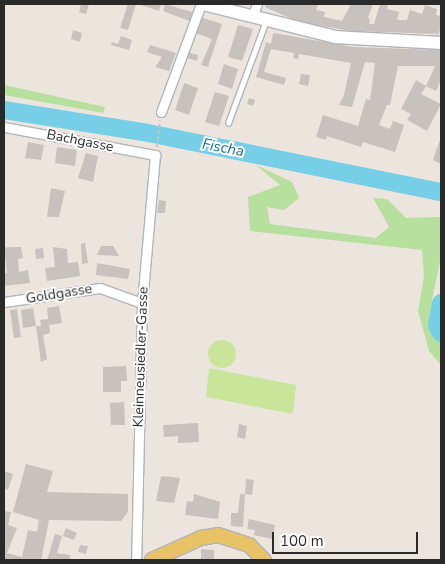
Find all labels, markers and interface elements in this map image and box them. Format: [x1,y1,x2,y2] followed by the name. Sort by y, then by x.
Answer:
[45,126,115,156] street label: Bachgasse
[201,135,245,161] water label: Fischa
[25,280,93,308] street label: Goldgasse
[130,286,152,428] street label: Kleinneusiedler-Gasse
[275,522,421,554] scale bar
[280,531,324,551] text: 100 m

